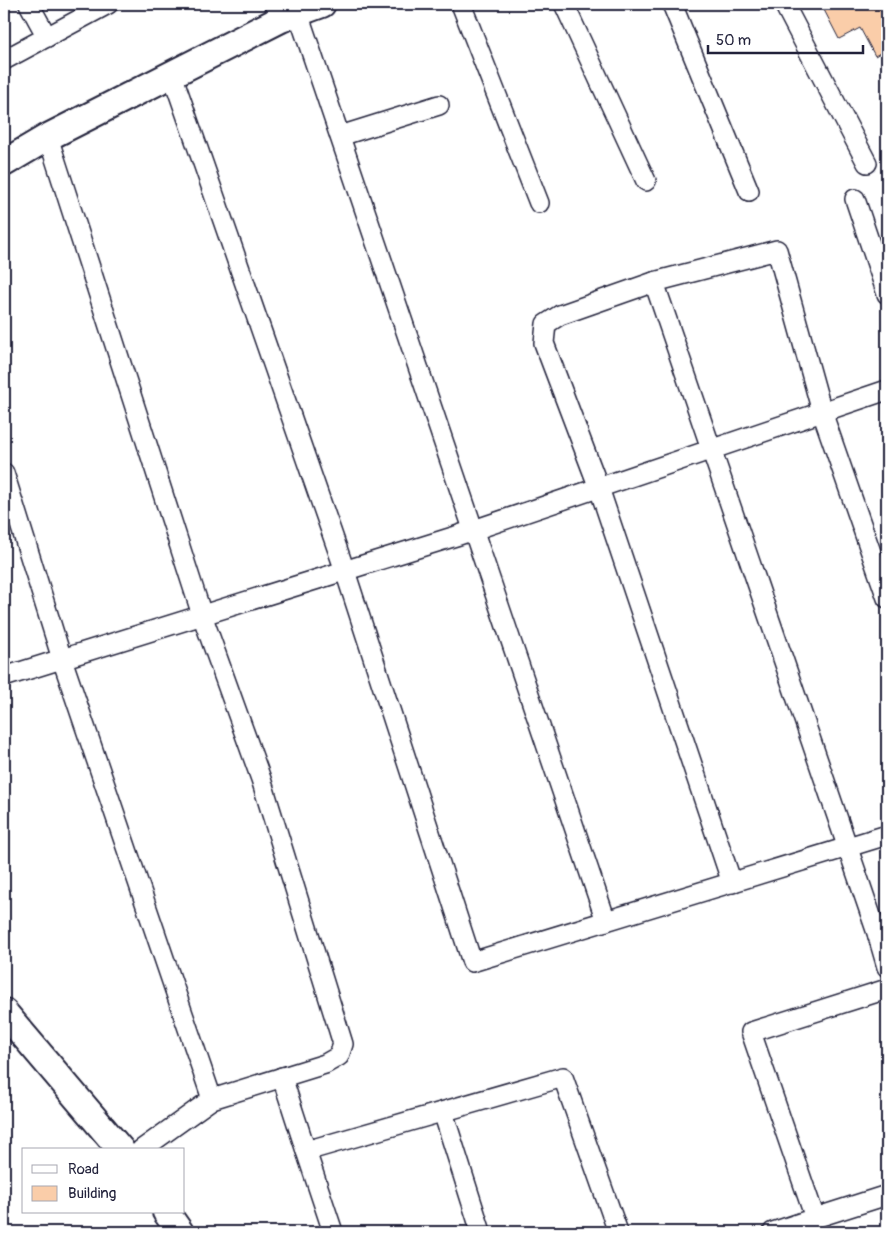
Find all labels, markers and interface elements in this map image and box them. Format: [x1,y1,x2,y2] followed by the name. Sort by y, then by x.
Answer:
[708,22,864,54] scale bar
[716,31,751,50] text: 50 m
[22,1148,185,1214] legend
[68,1160,99,1179] text: Road
[68,1184,116,1203] text: Building

